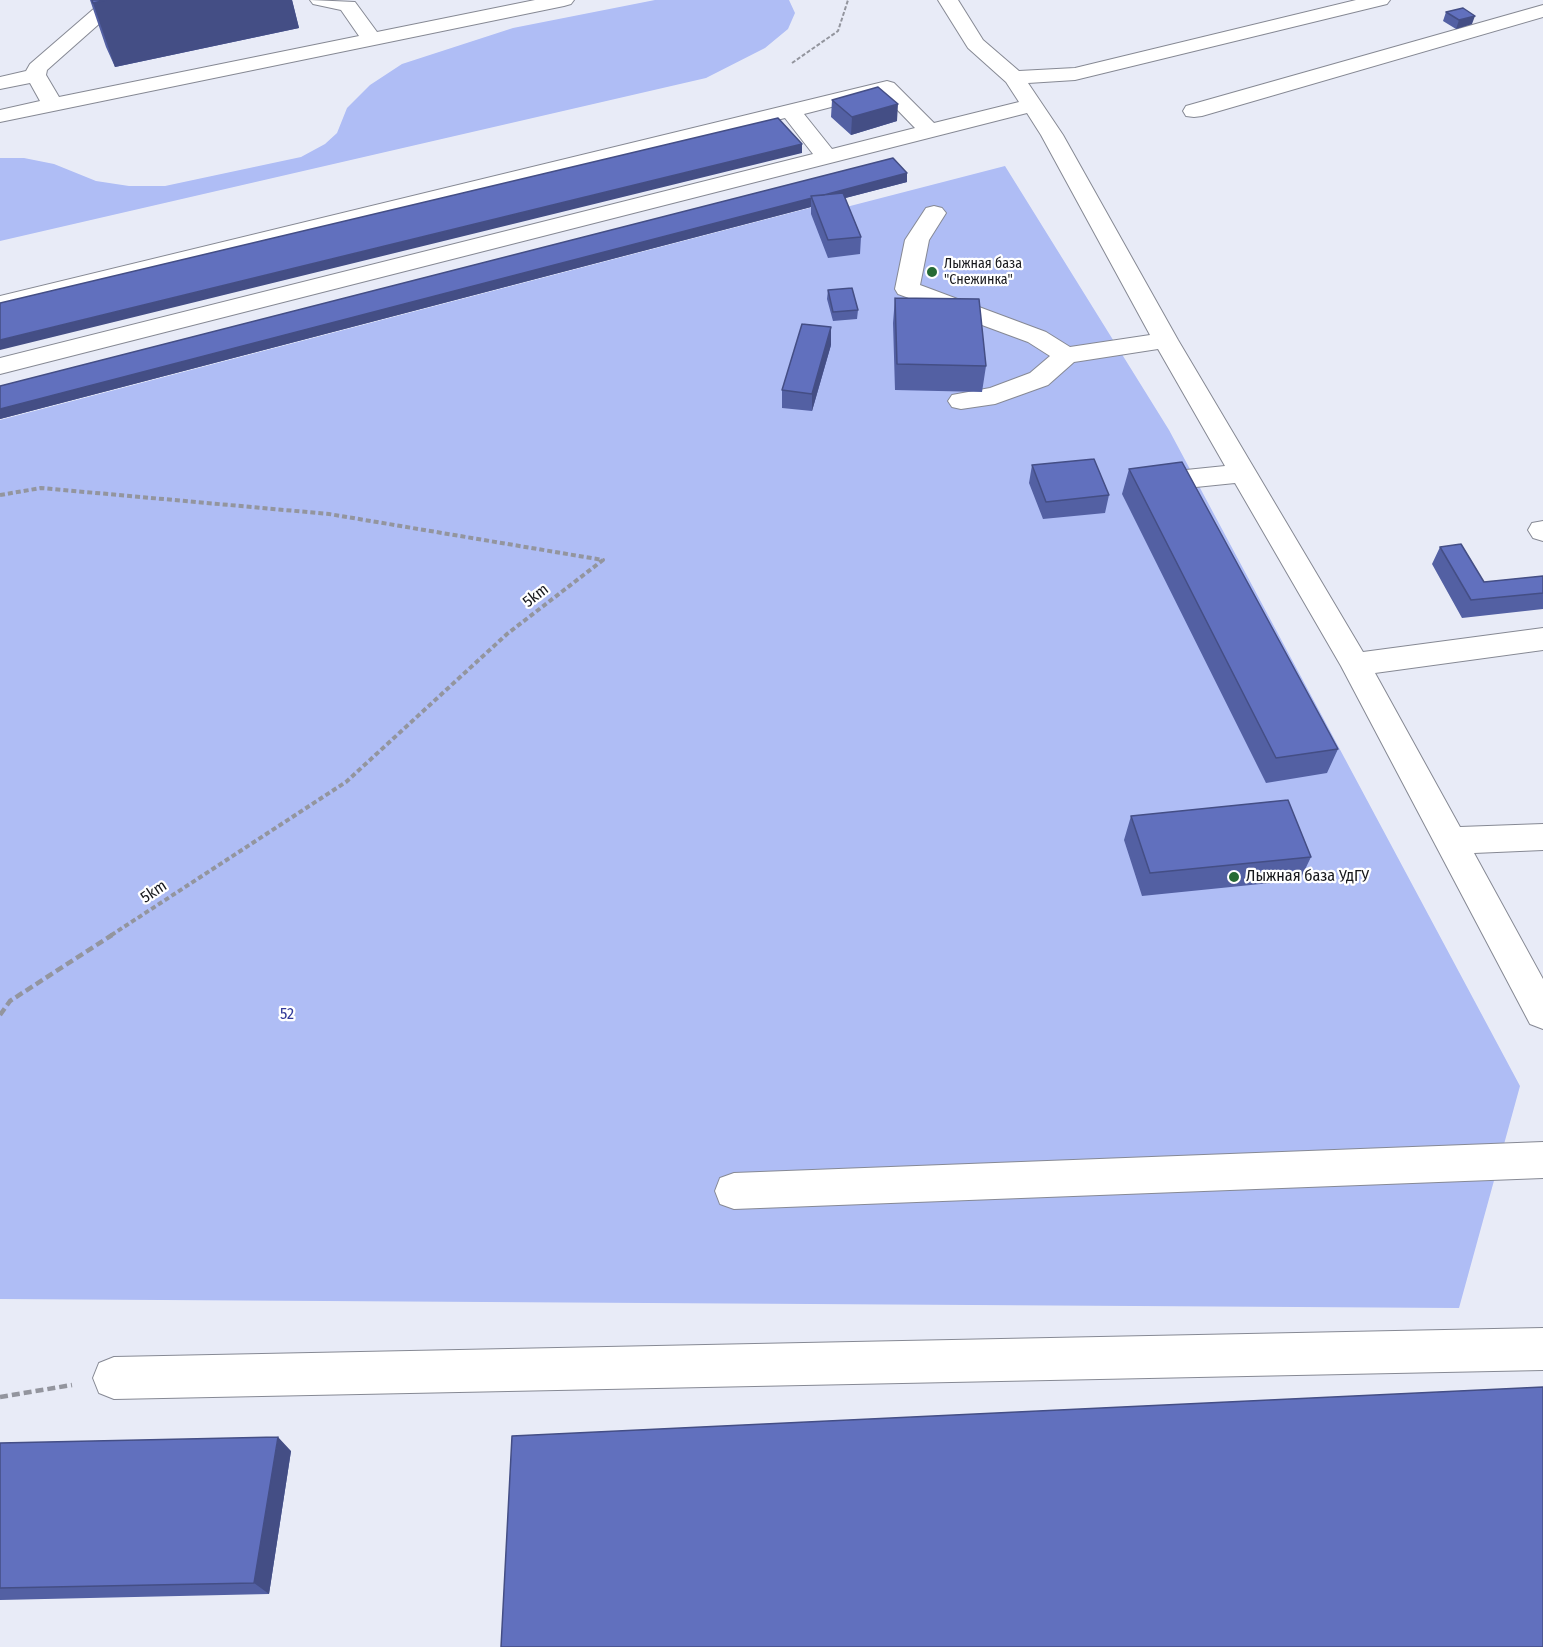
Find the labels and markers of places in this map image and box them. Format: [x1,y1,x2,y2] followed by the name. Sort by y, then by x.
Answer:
[944,256,1022,288] place label: Лыжная база "Снежинка"
[925,265,939,279] marker: Лыжная база "Снежинка"
[1246,867,1369,887] place label: Лыжная база УдГУ
[1227,870,1241,884] marker: Лыжная база УдГУ

